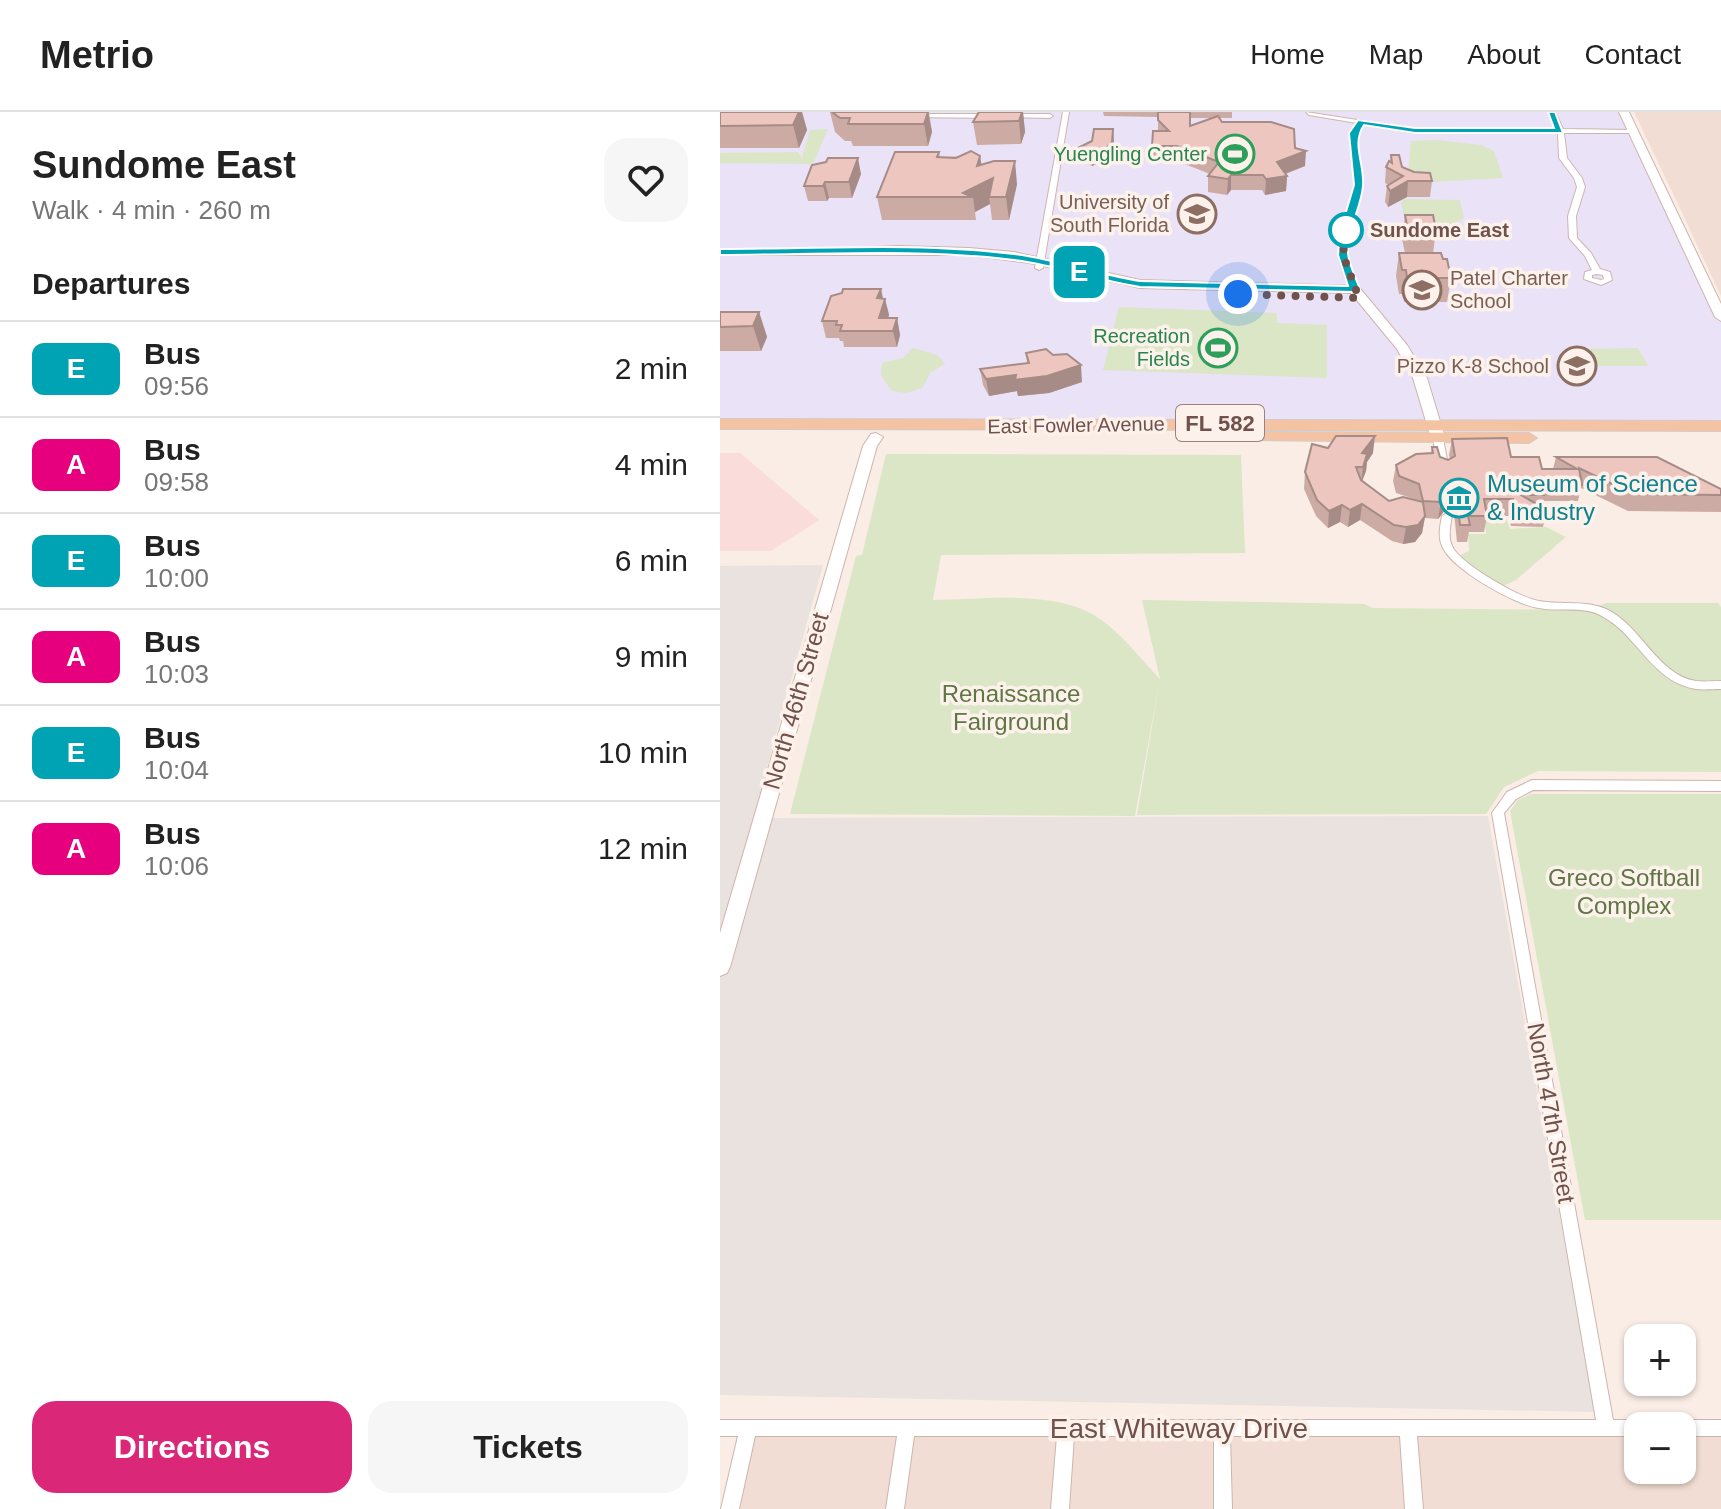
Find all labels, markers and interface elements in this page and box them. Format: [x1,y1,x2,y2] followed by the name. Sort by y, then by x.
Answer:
[40,34,154,76] text: Metrio
[1250,39,1325,70] text: Home
[1369,39,1423,70] text: Map
[1467,39,1541,70] text: About
[1585,39,1681,70] text: Contact
[1214,133,1256,175] sports icon: Yuengling Center
[604,138,688,222] button: heart
[1054,143,1207,165] place label: Yuengling Center
[32,144,296,186] text: Sundome East
[1050,191,1170,236] place label: University of South Florida
[1176,193,1218,235] school or university icon: University of South Florida
[32,195,271,225] text: Walk · 4 min · 260 m
[1329,213,1363,247] marker: Sundome East
[1370,219,1509,241] place label: Sundome East
[1053,246,1105,298] line badge: E
[1070,256,1088,287] text: E
[32,267,190,300] text: Departures
[1450,267,1568,312] place label: Patel Charter School
[1401,269,1443,311] school or university icon: Patel Charter School
[1218,274,1258,314] your location
[1093,325,1190,370] place label: Recreation Fields
[1197,327,1239,369] sports icon: Recreation Fields
[144,337,201,370] text: Bus
[1556,345,1598,387] school or university icon: Pizzo K-8 School
[615,352,688,385] text: 2 min
[67,353,85,384] text: E
[1397,355,1549,377] place label: Pizzo K-8 School
[144,371,209,401] text: 09:56
[1176,405,1264,441] road number: FL 582
[987,412,1165,438] street label: East Fowler Avenue
[144,433,201,466] text: Bus
[615,448,688,481] text: 4 min
[66,449,86,480] text: A
[144,467,209,497] text: 09:58
[1487,470,1698,525] place label: Museum of Science & Industry
[1438,477,1480,519] museum icon: Museum of Science & Industry
[144,529,201,562] text: Bus
[615,544,688,577] text: 6 min
[67,545,85,576] text: E
[144,563,209,593] text: 10:00
[757,609,834,792] street label: North 46th Street
[144,625,201,658] text: Bus
[615,640,688,673] text: 9 min
[66,641,86,672] text: A
[144,659,209,689] text: 10:03
[942,680,1080,735] park label: Renaissance Fairground
[144,721,201,754] text: Bus
[598,736,688,769] text: 10 min
[67,737,85,768] text: E
[144,755,209,785] text: 10:04
[144,817,201,850] text: Bus
[598,832,688,865] text: 12 min
[66,833,86,864] text: A
[144,851,209,881] text: 10:06
[1548,864,1700,919] park label: Greco Softball Complex
[1522,1021,1581,1206] street label: North 47th Street
[1624,1324,1696,1484] map controls
[1624,1324,1696,1396] button: +
[32,1401,352,1493] button: Directions
[368,1401,688,1493] button: Tickets
[1624,1412,1696,1484] button: −
[1050,1413,1308,1444] street label: East Whiteway Drive

